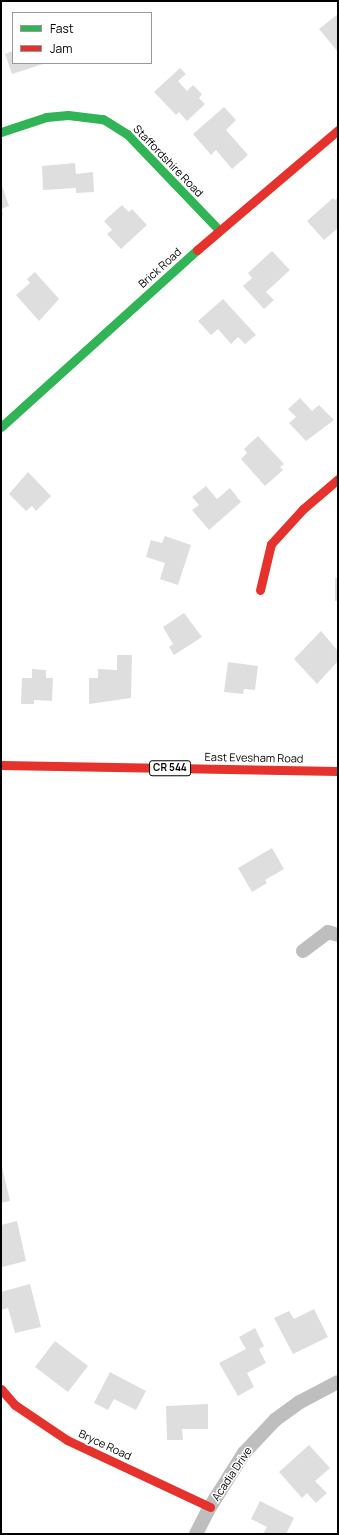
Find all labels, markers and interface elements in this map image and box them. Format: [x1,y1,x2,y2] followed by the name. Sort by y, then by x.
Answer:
[12,12,152,64] legend
[50,20,74,37] text: Fast
[50,40,72,57] text: Jam
[130,122,206,200] street label: Staffordshire Road
[136,245,184,291] street label: Brick Road
[204,751,304,765] street label: East Evesham Road
[149,760,191,776] road number: CR 544
[76,1427,134,1463] street label: Bryce Road
[209,1445,255,1503] street label: Acadia Drive

